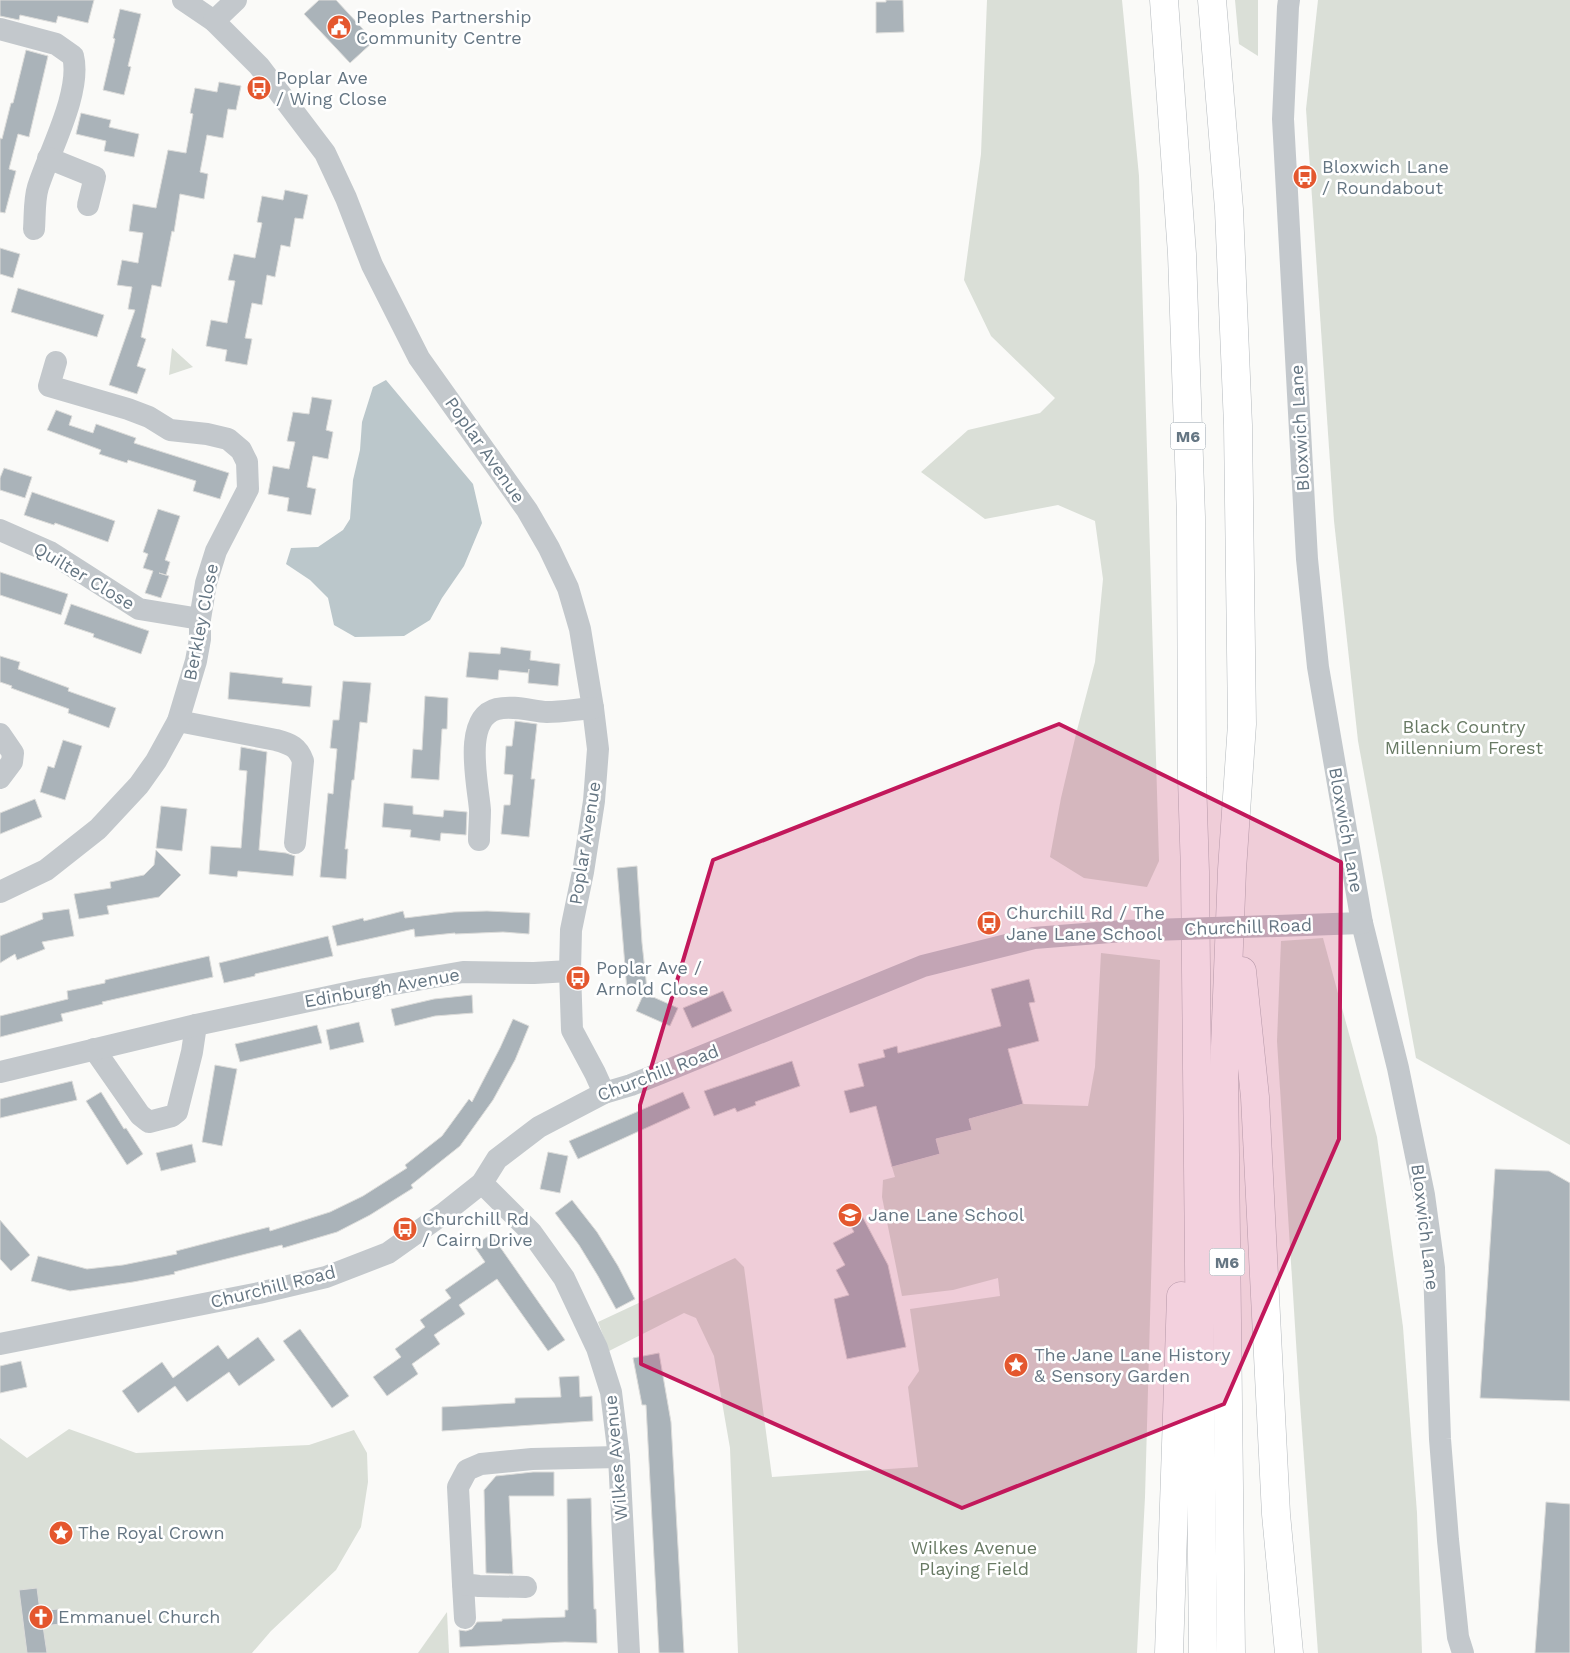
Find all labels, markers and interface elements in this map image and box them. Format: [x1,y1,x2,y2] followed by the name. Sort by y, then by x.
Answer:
[356,6,532,48] place label: Peoples Partnership Community Centre
[326,14,352,40] public building icon: Peoples Partnership Community Centre
[276,67,387,109] place label: Poplar Ave / Wing Close
[246,75,272,101] bus stop icon: Poplar Ave / Wing Close
[1322,156,1449,198] place label: Bloxwich Lane / Roundabout
[1292,164,1318,190] bus stop icon: Bloxwich Lane / Roundabout
[1286,364,1313,492] street label: Bloxwich Lane
[441,393,530,507] street label: Poplar Avenue
[1170,422,1206,450] road number: M6
[30,537,139,614] street label: Quilter Close
[179,562,222,682] street label: Berkley Close
[1385,716,1544,758] park label: Black Country Millennium Forest
[1325,766,1368,894] street label: Bloxwich Lane
[564,780,605,906] street label: Poplar Avenue
[1006,902,1165,944] place label: Churchill Rd / The Jane Lane School
[976,910,1002,936] bus stop icon: Churchill Rd / The Jane Lane School
[1184,914,1312,939] street label: Churchill Road
[596,957,709,999] place label: Poplar Ave / Arnold Close
[303,963,461,1012] street label: Edinburgh Avenue
[565,965,591,991] bus stop icon: Poplar Ave / Arnold Close
[594,1040,721,1105] street label: Churchill Road
[1407,1163,1444,1291] street label: Bloxwich Lane
[837,1202,863,1228] school or university icon: Jane Lane School
[868,1204,1025,1225] place label: Jane Lane School
[422,1208,533,1250] place label: Churchill Rd / Cairn Drive
[392,1216,418,1242] bus stop icon: Churchill Rd / Cairn Drive
[1210,1248,1244,1276] road number: M6
[208,1261,338,1312] street label: Churchill Road
[1034,1344,1231,1386] place label: The Jane Lane History & Sensory Garden
[1003,1352,1029,1378] place icon: The Jane Lane History & Sensory Garden
[600,1394,631,1522] street label: Wilkes Avenue
[48,1520,74,1546] place icon: The Royal Crown
[78,1522,225,1543] place label: The Royal Crown
[911,1537,1037,1579] park label: Wilkes Avenue Playing Field
[28,1604,54,1630] church icon: Emmanuel Church
[58,1606,221,1627] place label: Emmanuel Church

